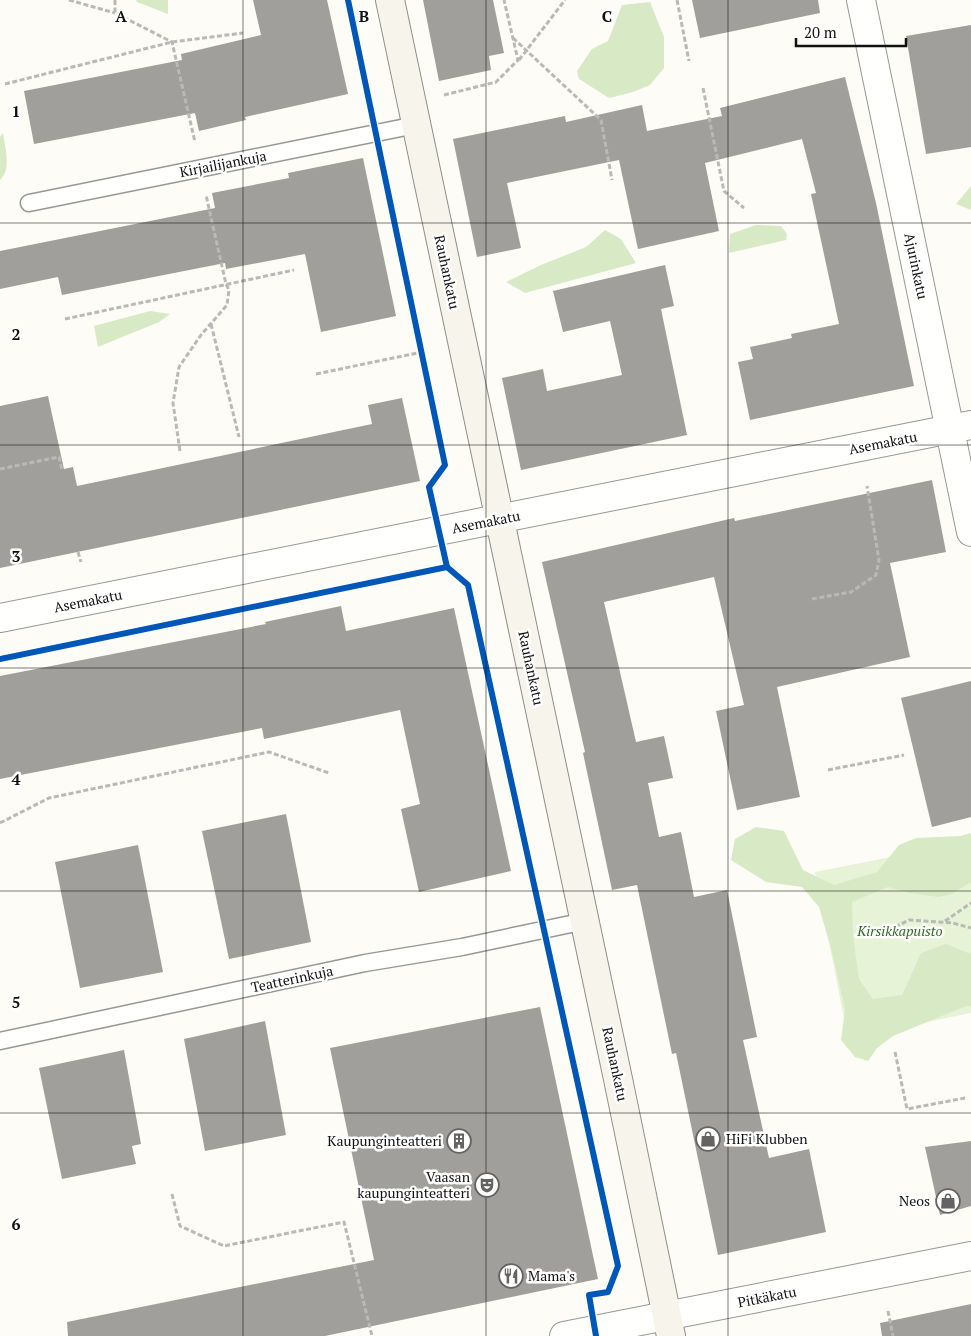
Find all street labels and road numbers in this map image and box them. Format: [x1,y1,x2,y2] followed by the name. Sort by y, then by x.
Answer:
[178,146,268,181] street label: Kirjailijankuja
[900,231,933,301] street label: Ajurinkatu
[430,233,465,311] street label: Rauhankatu
[847,427,919,458] street label: Asemakatu
[450,506,522,537] street label: Asemakatu
[52,585,124,616] street label: Asemakatu
[514,629,549,707] street label: Rauhankatu
[249,961,335,996] street label: Teatterinkuja
[598,1025,633,1103] street label: Rauhankatu
[736,1281,798,1312] street label: Pitkäkatu

